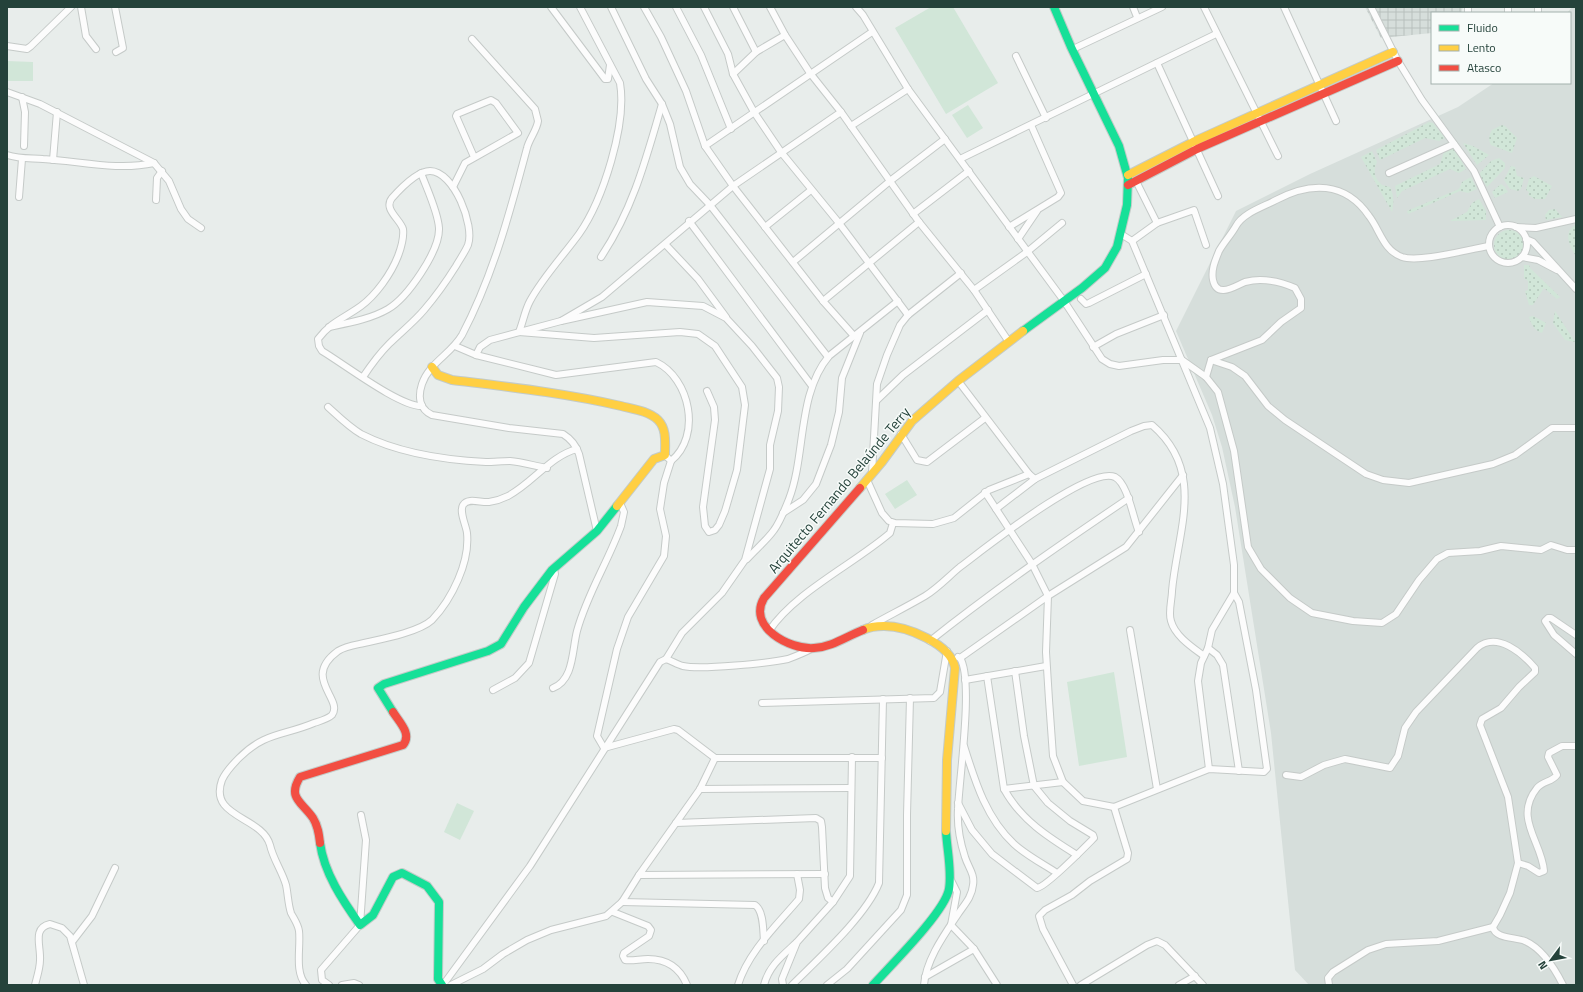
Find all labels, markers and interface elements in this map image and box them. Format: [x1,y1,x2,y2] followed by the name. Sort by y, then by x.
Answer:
[1431,12,1571,84] legend
[1467,18,1498,37] text: Fluido
[1467,38,1496,57] text: Lento
[1467,58,1501,77] text: Atasco
[763,402,915,577] street label: Arquitecto Fernando Belaúnde Terry
[1531,940,1571,980] north arrow
[1534,958,1551,973] text: N

